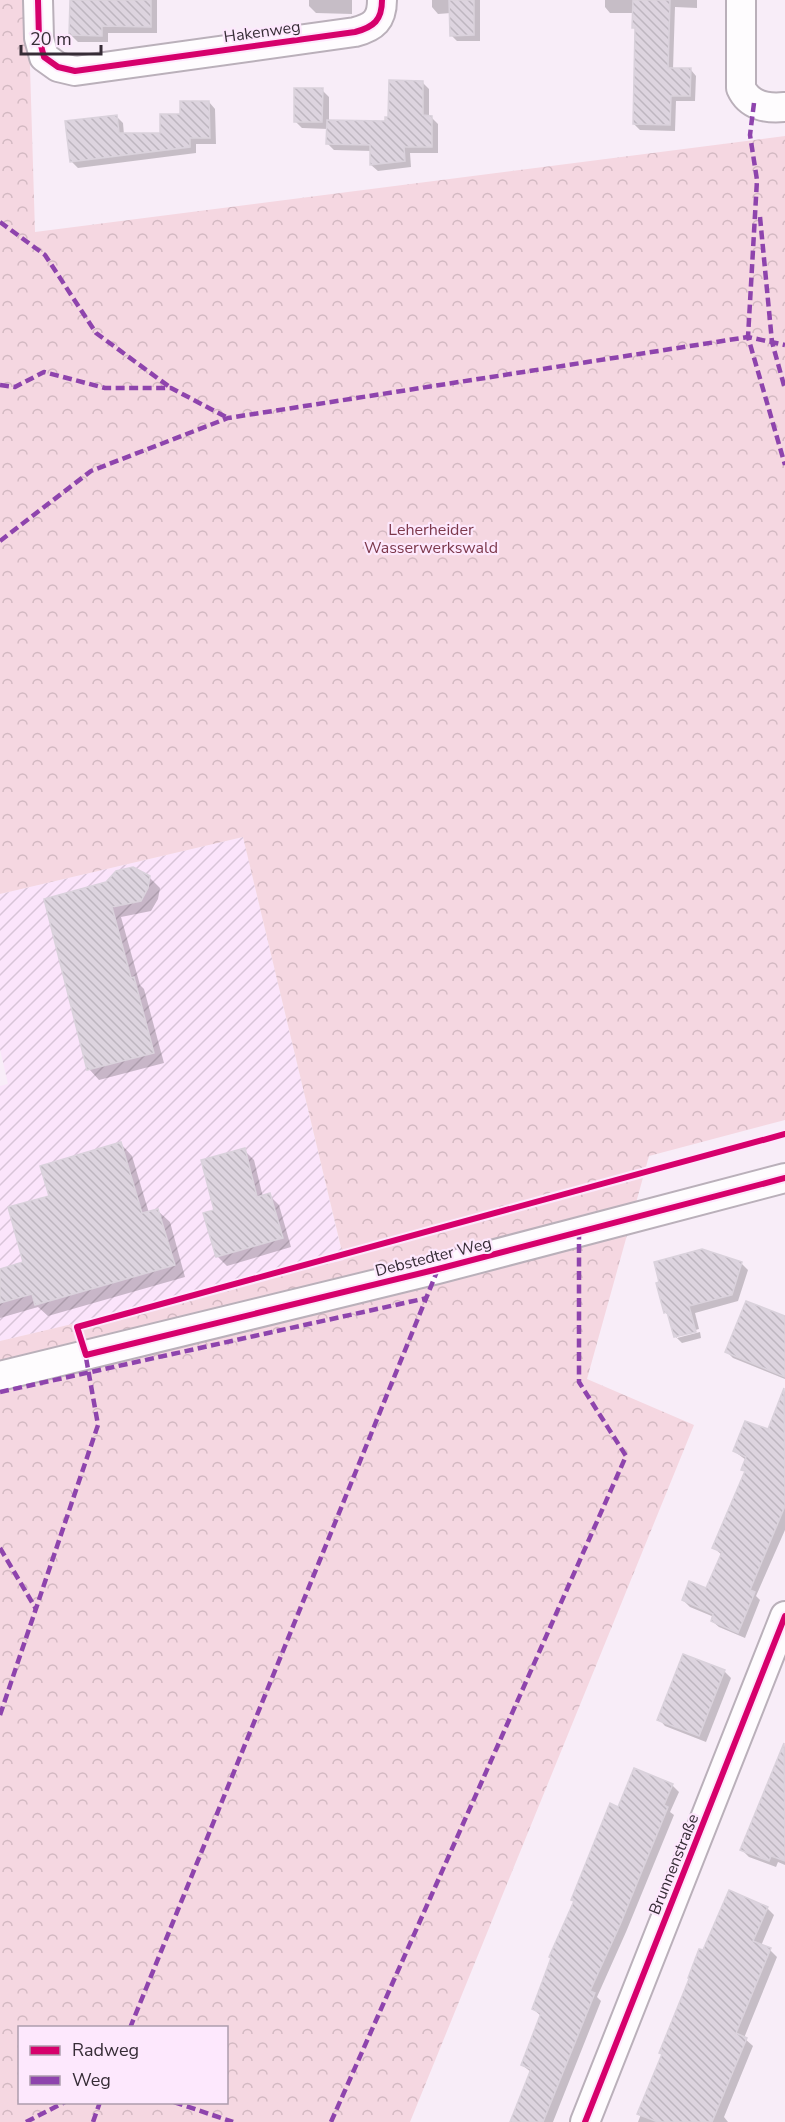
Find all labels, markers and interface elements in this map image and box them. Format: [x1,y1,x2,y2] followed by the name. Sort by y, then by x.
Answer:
[222,16,302,48] street label: Hakenweg
[21,18,100,56] scale bar
[30,27,72,51] text: 20 m
[364,519,498,559] park label: Leherheider Wasserwerkswald
[373,1232,494,1282] street label: Debstedter Weg
[644,1811,704,1918] street label: Brunnenstraße
[18,2026,228,2104] legend
[72,2038,139,2062] text: Radweg
[72,2068,111,2092] text: Weg

